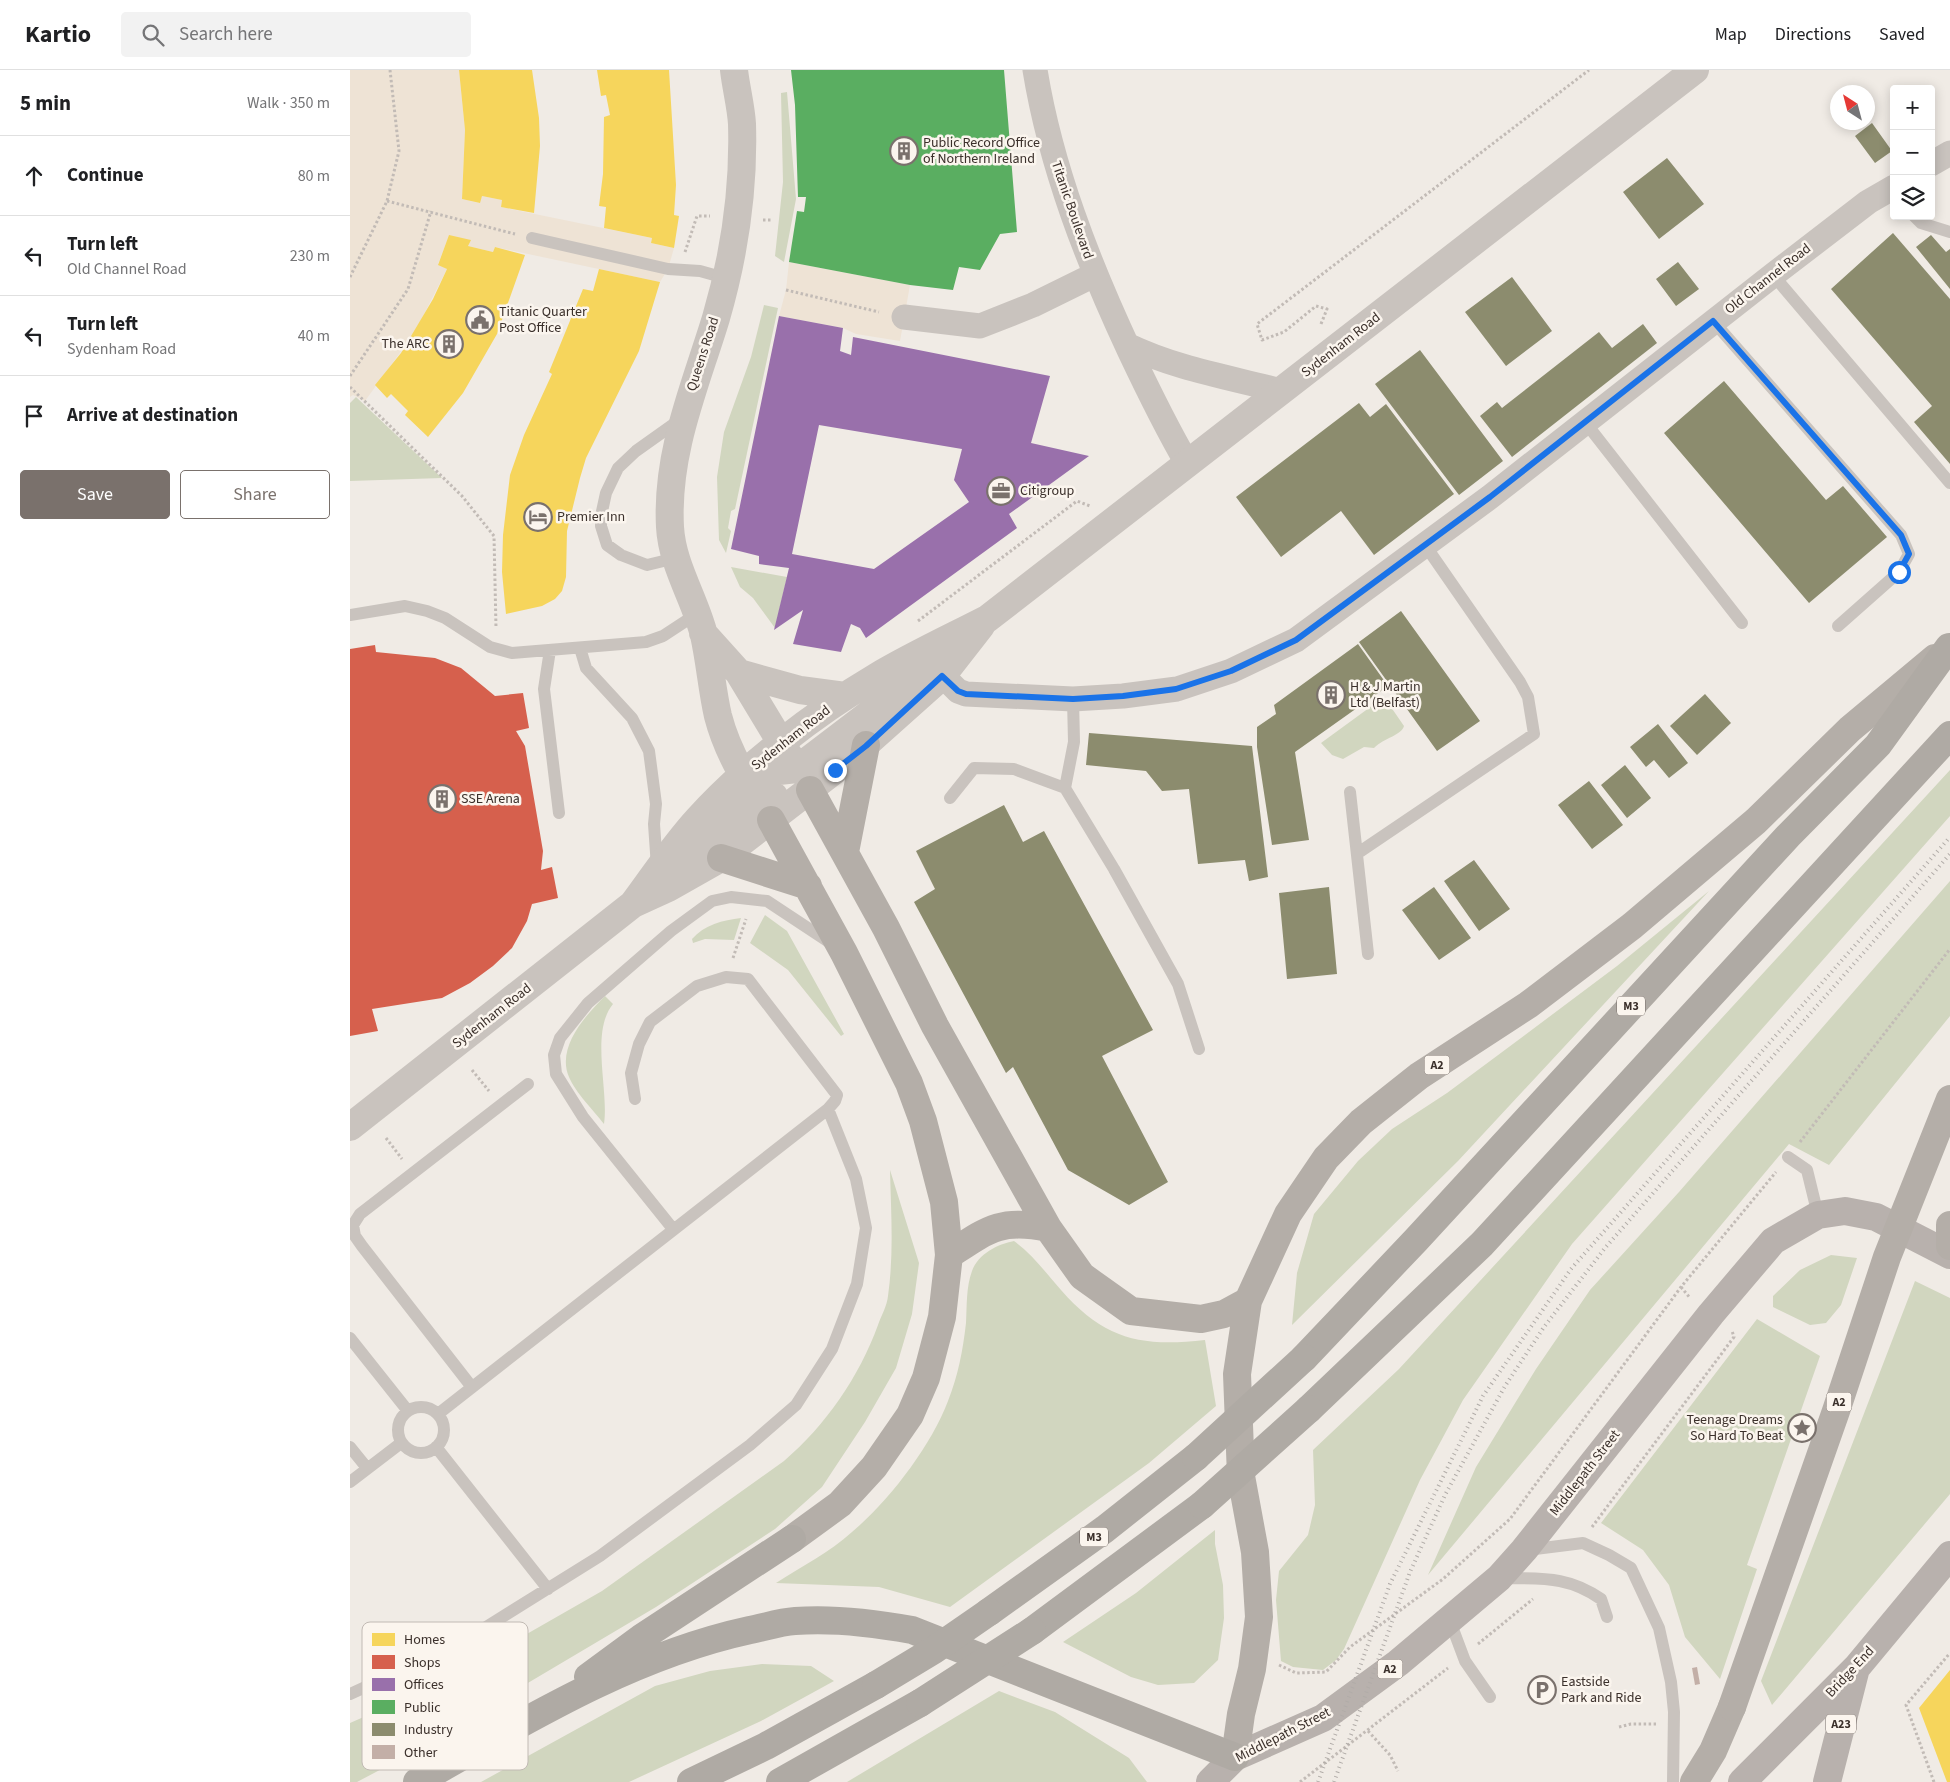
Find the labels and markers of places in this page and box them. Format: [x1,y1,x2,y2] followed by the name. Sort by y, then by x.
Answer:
[923,133,1040,169] place label: Public Record Office of Northern Ireland
[889,136,919,166] building icon: Public Record Office of Northern Ireland
[499,302,587,338] place label: Titanic Quarter Post Office
[465,305,495,335] public building icon: Titanic Quarter Post Office
[434,329,464,359] building icon: The ARC
[382,334,430,354] place label: The ARC
[986,476,1016,506] office icon: Citigroup
[1020,481,1075,501] place label: Citigroup
[523,502,553,532] hotel icon: Premier Inn
[557,507,625,527] place label: Premier Inn
[1350,677,1421,713] place label: H & J Martin Ltd (Belfast)
[1316,680,1346,710] building icon: H & J Martin Ltd (Belfast)
[427,784,457,814] building icon: SSE Arena
[461,789,520,809] place label: SSE Arena
[1687,1410,1783,1446] place label: Teenage Dreams So Hard To Beat
[1787,1413,1817,1443] place icon: Teenage Dreams So Hard To Beat
[1561,1672,1641,1708] place label: Eastside Park and Ride
[1527,1675,1557,1705] parking icon: Eastside Park and Ride

